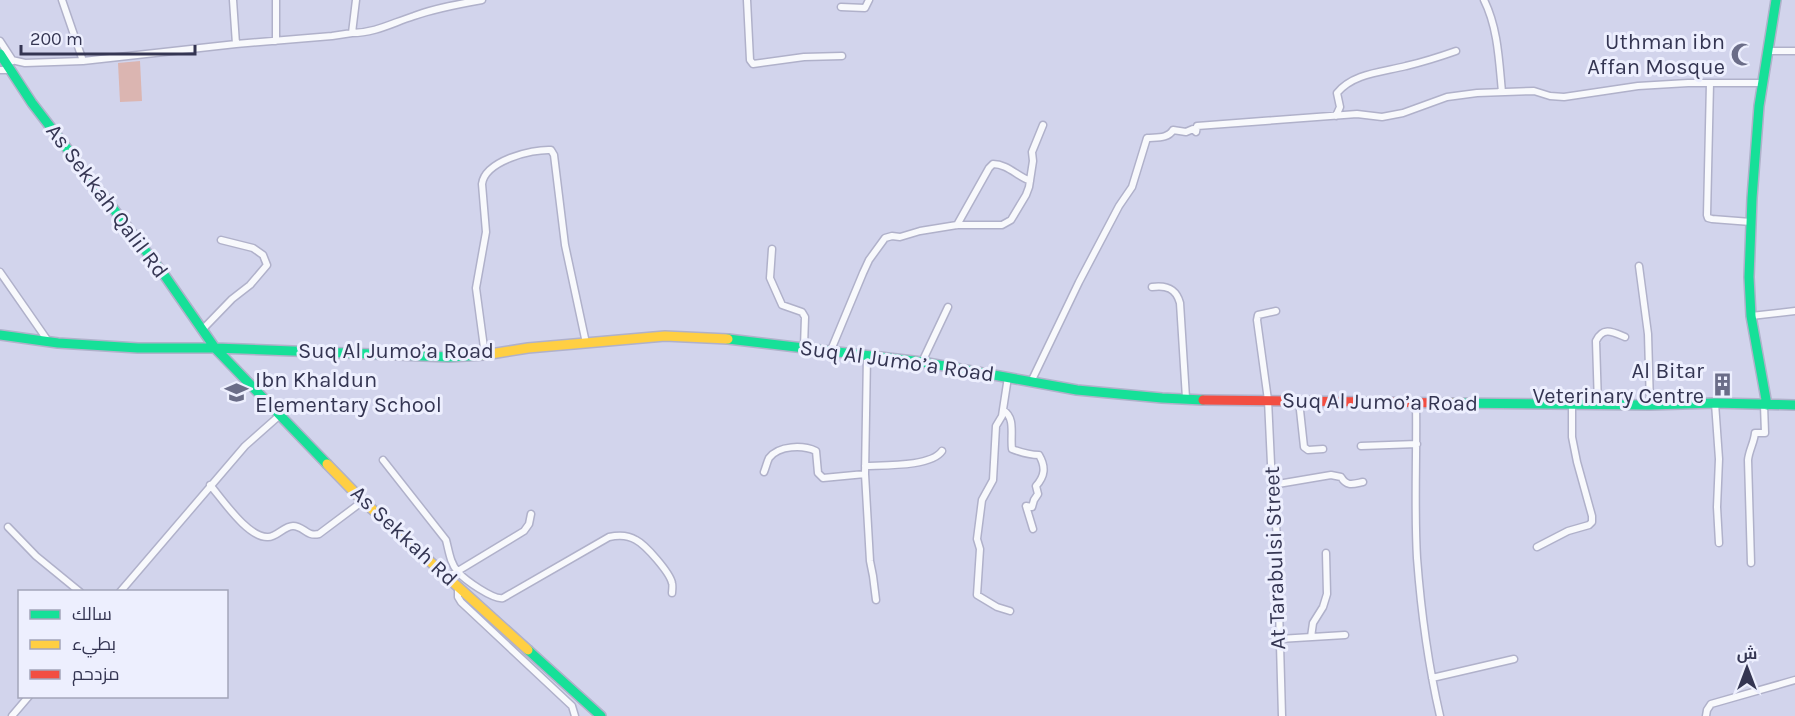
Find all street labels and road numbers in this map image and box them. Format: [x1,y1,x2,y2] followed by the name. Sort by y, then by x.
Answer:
[41,119,173,283] street label: As Sekkah Qalil Rd
[798,334,996,388] street label: Suq Al Jumo’a Road
[298,338,494,364] street label: Suq Al Jumo’a Road
[1282,387,1478,417] street label: Suq Al Jumo’a Road
[1259,466,1291,650] street label: At Tarabulsi Street
[345,480,463,592] street label: As Sekkah Rd

